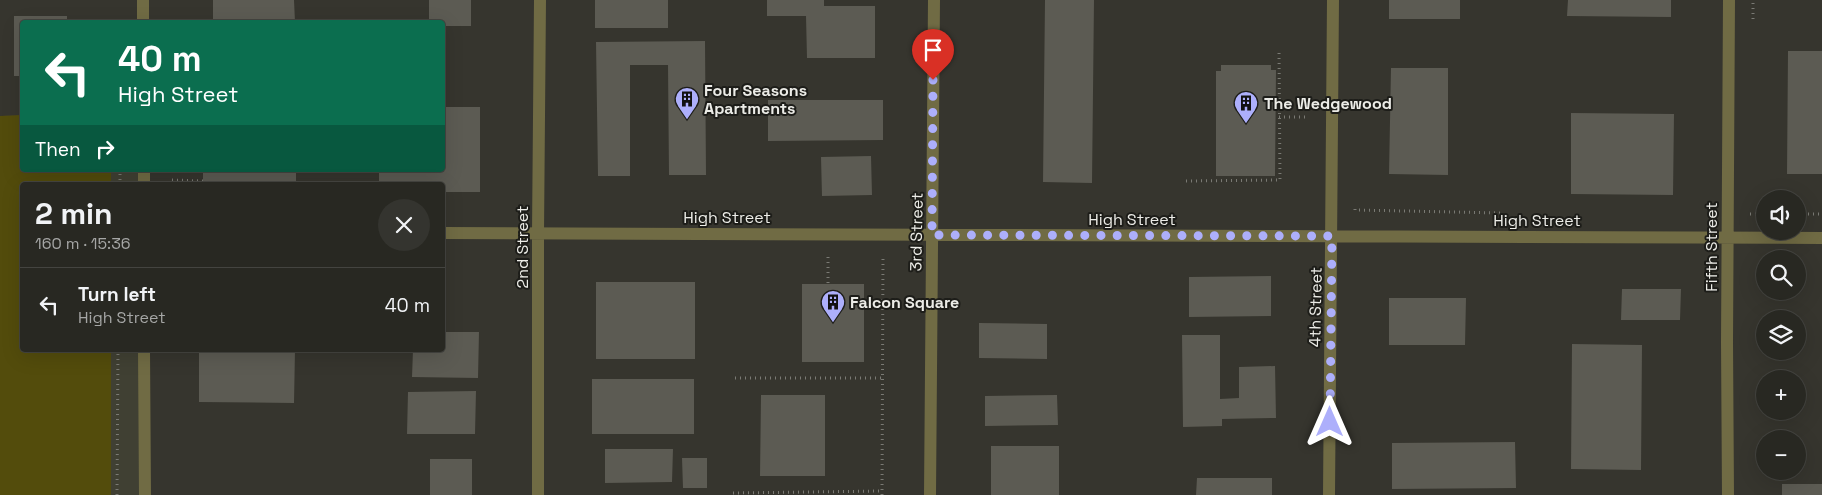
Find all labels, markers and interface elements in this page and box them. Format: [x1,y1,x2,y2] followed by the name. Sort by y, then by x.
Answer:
[912,29,954,80] pin
[919,36,947,64] icon: arrive
[118,37,202,81] text: 40 m
[35,40,100,105] icon: left
[118,80,238,108] text: High Street
[704,80,807,119] place label: Four Seasons Apartments
[674,86,700,120] building icon: Four Seasons Apartments
[1233,90,1259,124] building icon: The Wedgewood
[1264,93,1392,114] place label: The Wedgewood
[91,135,119,163] icon: right
[35,137,81,162] text: Then
[1756,190,1806,480] map controls
[1756,190,1806,240] button: sound
[905,192,928,272] street label: 3rd Street
[35,194,113,233] text: 2 min
[378,199,430,251] button: close
[1701,202,1722,292] street label: Fifth Street
[512,206,533,288] street label: 2nd Street
[683,207,771,228] street label: High Street
[1088,209,1176,230] street label: High Street
[1493,210,1581,231] street label: High Street
[35,233,131,254] text: 160 m · 15:36
[1756,250,1806,300] button: search
[1304,267,1327,347] street label: 4th Street
[78,282,156,307] text: Turn left
[820,289,846,323] building icon: Falcon Square
[35,291,63,319] icon: left
[850,292,959,313] place label: Falcon Square
[385,293,430,318] text: 40 m
[78,307,166,328] text: High Street
[1756,310,1806,360] button: layers
[1756,370,1806,420] button: +
[1303,395,1355,447] position arrow
[1756,430,1806,480] button: −

